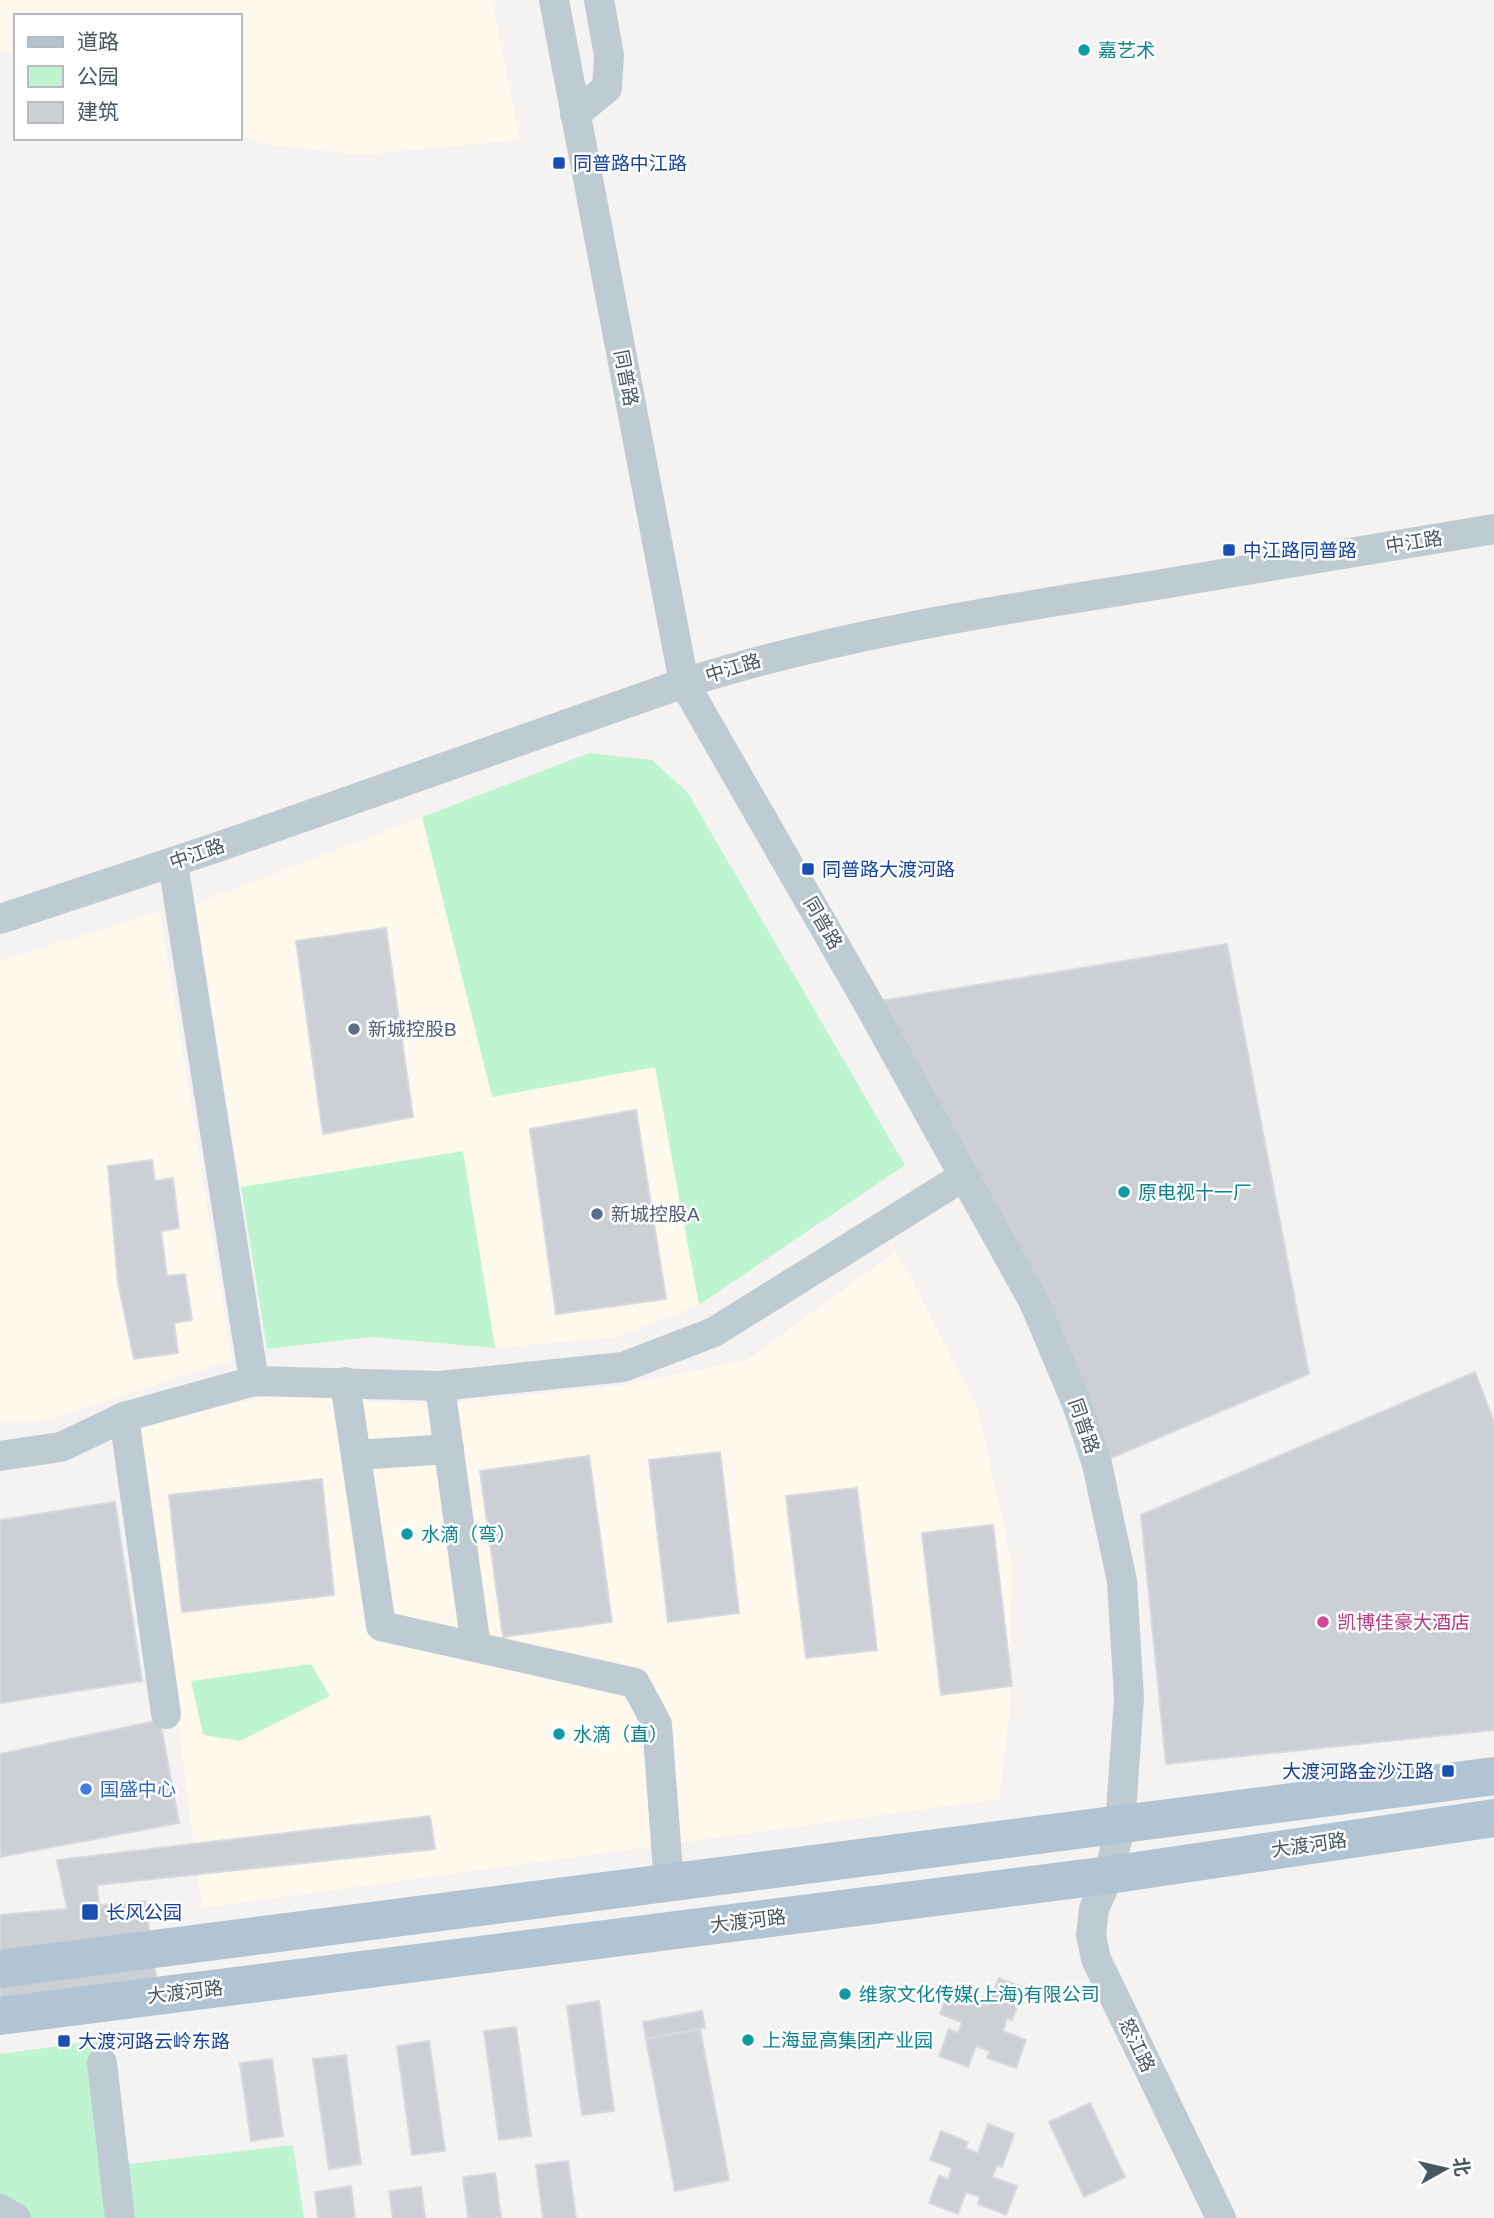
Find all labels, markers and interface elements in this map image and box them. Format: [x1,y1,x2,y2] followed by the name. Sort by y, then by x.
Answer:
[14,14,242,140] legend
[77,30,119,53] text: 道路
[1098,40,1155,61] place label: 嘉艺术
[1076,42,1092,58] marker: 嘉艺术
[77,65,119,88] text: 公园
[77,100,119,123] text: 建筑
[573,153,687,174] place label: 同普路中江路
[551,155,567,171] marker: 同普路中江路
[610,348,642,408] street label: 同普路
[1384,527,1444,557] street label: 中江路
[1243,540,1357,561] place label: 中江路同普路
[1221,542,1237,558] marker: 中江路同普路
[703,650,763,686] street label: 中江路
[167,835,227,873] street label: 中江路
[822,859,955,880] place label: 同普路大渡河路
[800,861,816,877] marker: 同普路大渡河路
[800,893,846,953] street label: 同普路
[368,1019,457,1040] place label: 新城控股B
[346,1021,362,1037] marker: 新城控股B
[1138,1182,1252,1203] place label: 原电视十一厂
[1116,1184,1132,1200] marker: 原电视十一厂
[611,1204,700,1225] place label: 新城控股A
[589,1206,605,1222] marker: 新城控股A
[1065,1396,1103,1456] street label: 同普路
[421,1524,516,1545] place label: 水滴（弯）
[399,1526,415,1542] marker: 水滴（弯）
[1337,1612,1470,1633] place label: 凯博佳豪大酒店
[1315,1614,1331,1630] marker: 凯博佳豪大酒店
[573,1724,668,1745] place label: 水滴（直）
[551,1726,567,1742] marker: 水滴（直）
[1282,1761,1434,1782] place label: 大渡河路金沙江路
[1440,1763,1456,1779] marker: 大渡河路金沙江路
[100,1779,176,1800] place label: 国盛中心
[78,1781,94,1797] marker: 国盛中心
[1270,1829,1348,1861] street label: 大渡河路
[80,1902,100,1922] marker: 长风公园
[106,1902,182,1923] place label: 长风公园
[709,1906,787,1936] street label: 大渡河路
[146,1977,224,2007] street label: 大渡河路
[859,1984,1100,2005] place label: 维家文化传媒(上海)有限公司
[837,1986,853,2002] marker: 维家文化传媒(上海)有限公司
[1115,2015,1159,2075] street label: 怒江路
[762,2030,933,2051] place label: 上海显高集团产业园
[78,2031,230,2052] place label: 大渡河路云岭东路
[740,2032,756,2048] marker: 上海显高集团产业园
[56,2033,72,2049] marker: 大渡河路云岭东路
[1410,2134,1480,2204] north arrow
[1450,2156,1473,2178] text: 北

